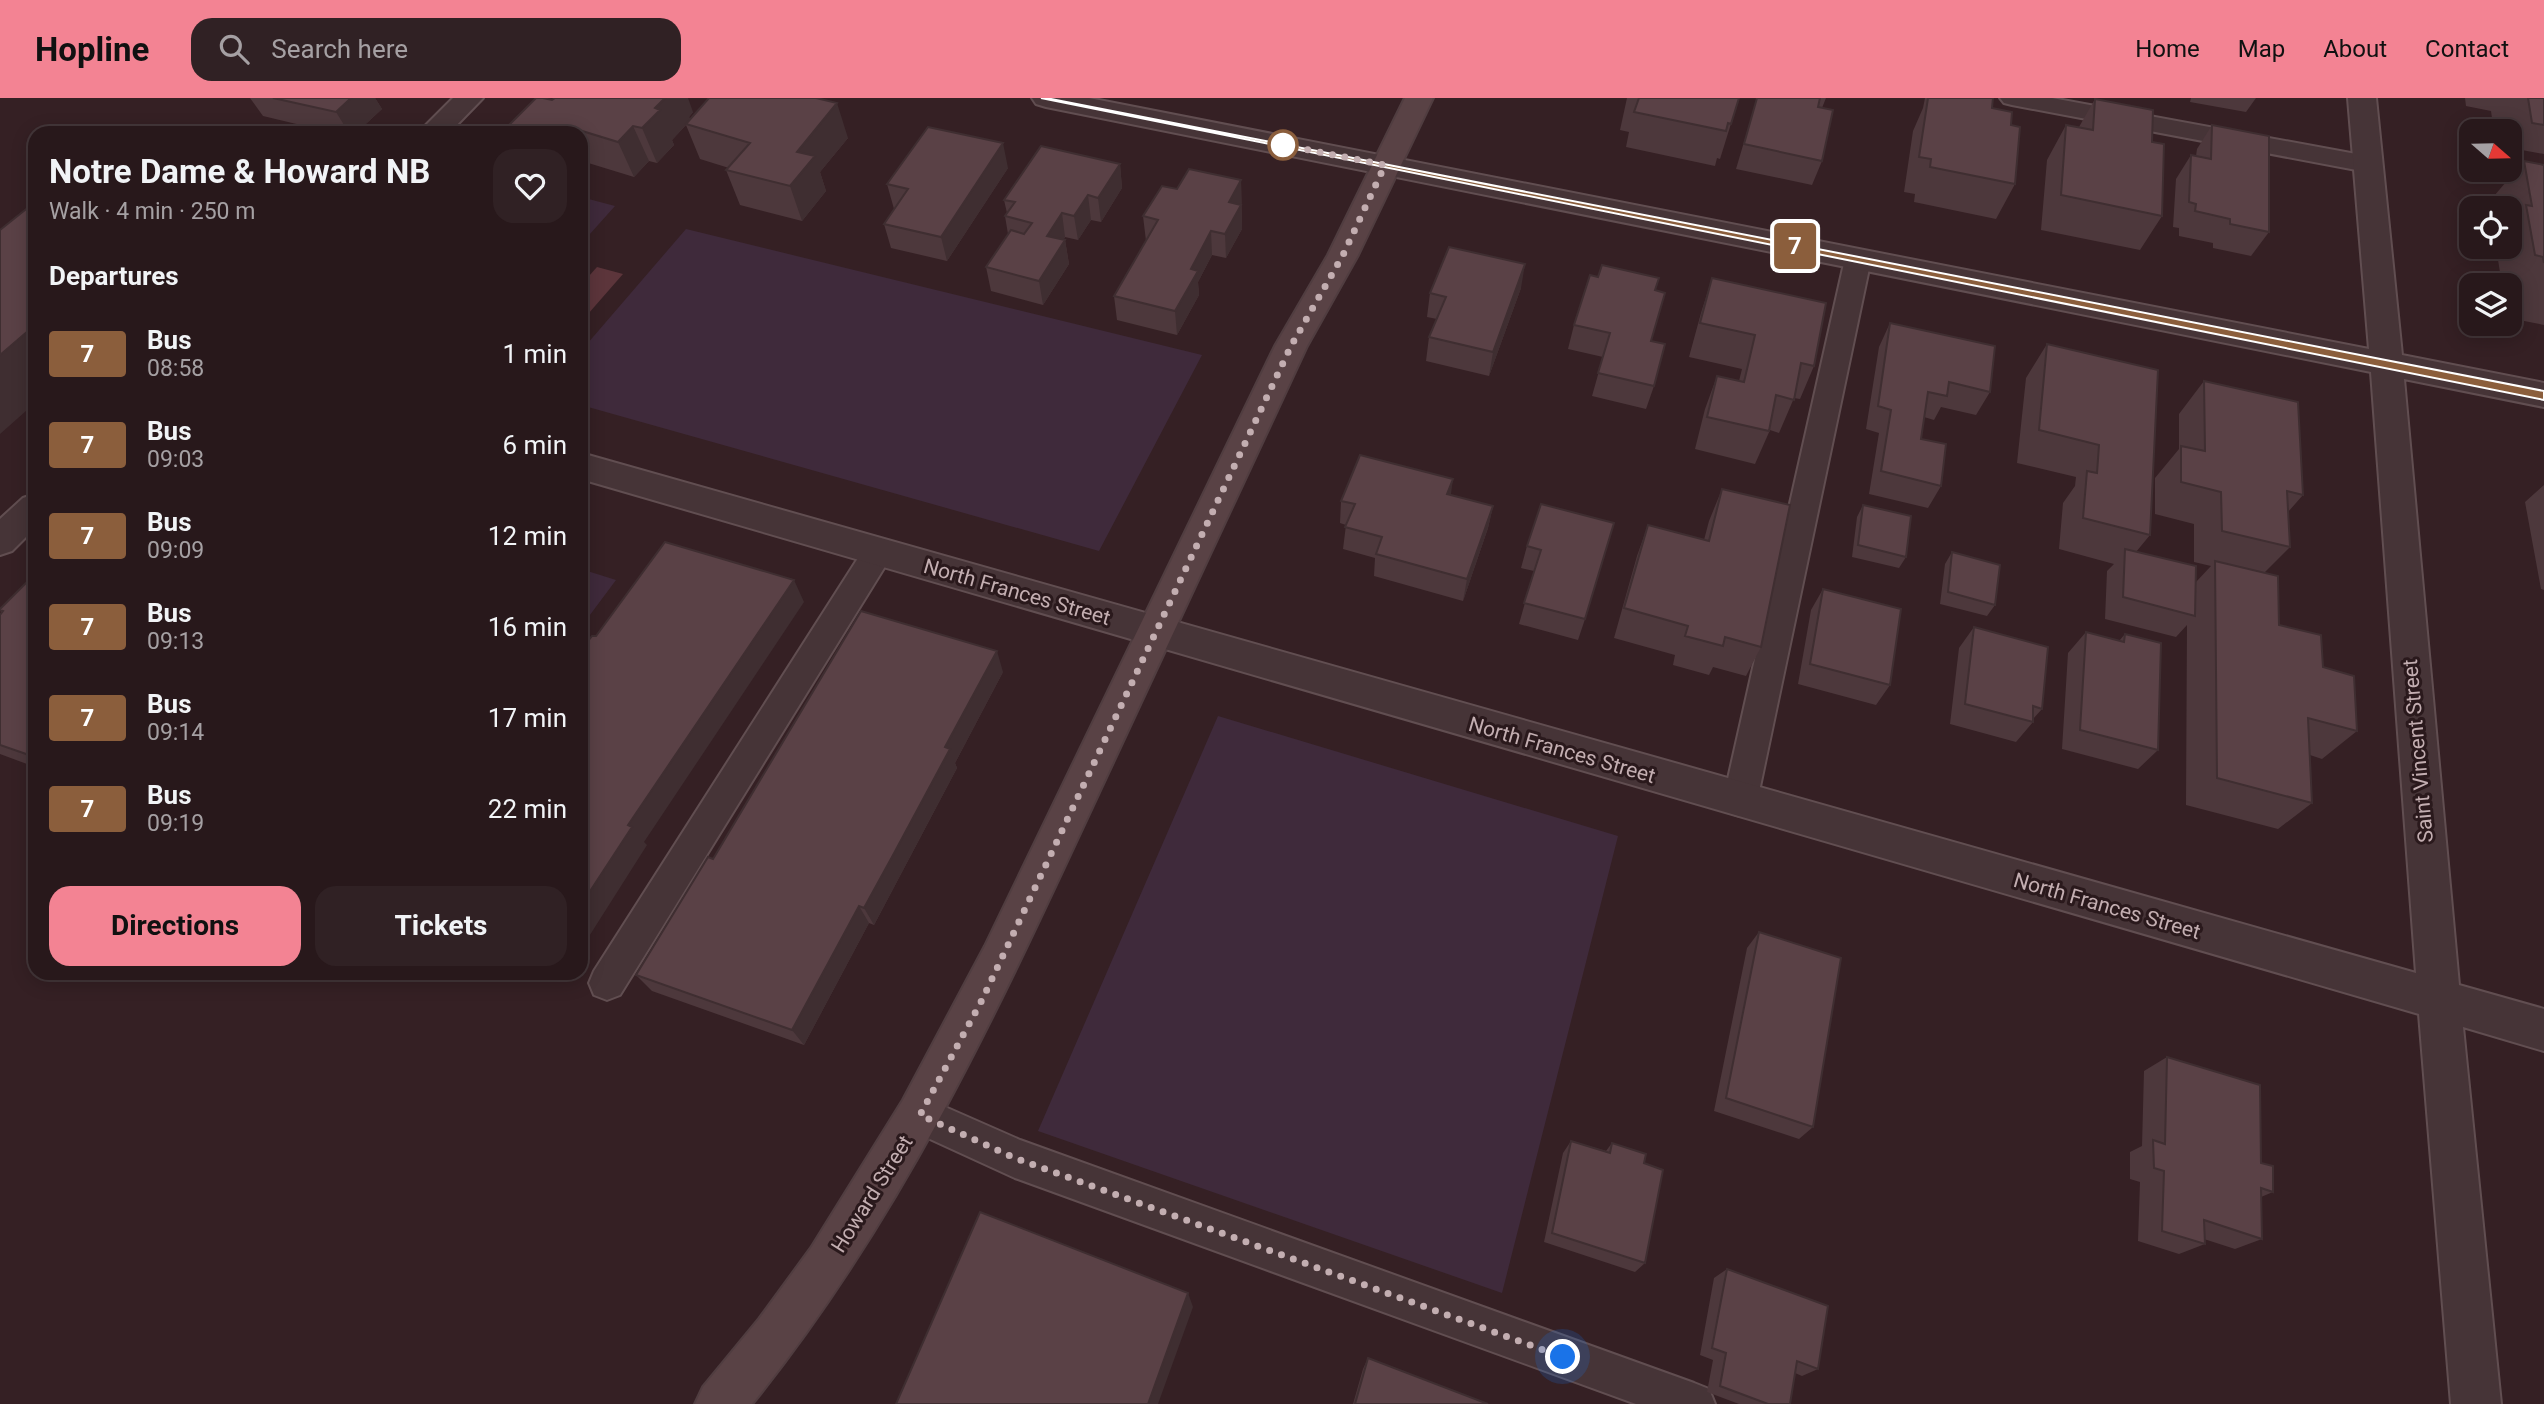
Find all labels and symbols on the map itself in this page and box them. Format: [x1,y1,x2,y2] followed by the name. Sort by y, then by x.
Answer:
[2459,119,2522,182] north arrow
[1268,130,1298,160] unlabelled marker
[1772,223,1818,269] line badge: 7
[921,554,1113,630] street label: North Frances Street
[2398,658,2438,844] street label: Saint Vincent Street
[1466,712,1658,788] street label: North Frances Street
[2011,868,2203,944] street label: North Frances Street
[826,1131,918,1257] street label: Howard Street
[1545,1339,1580,1374] your location

